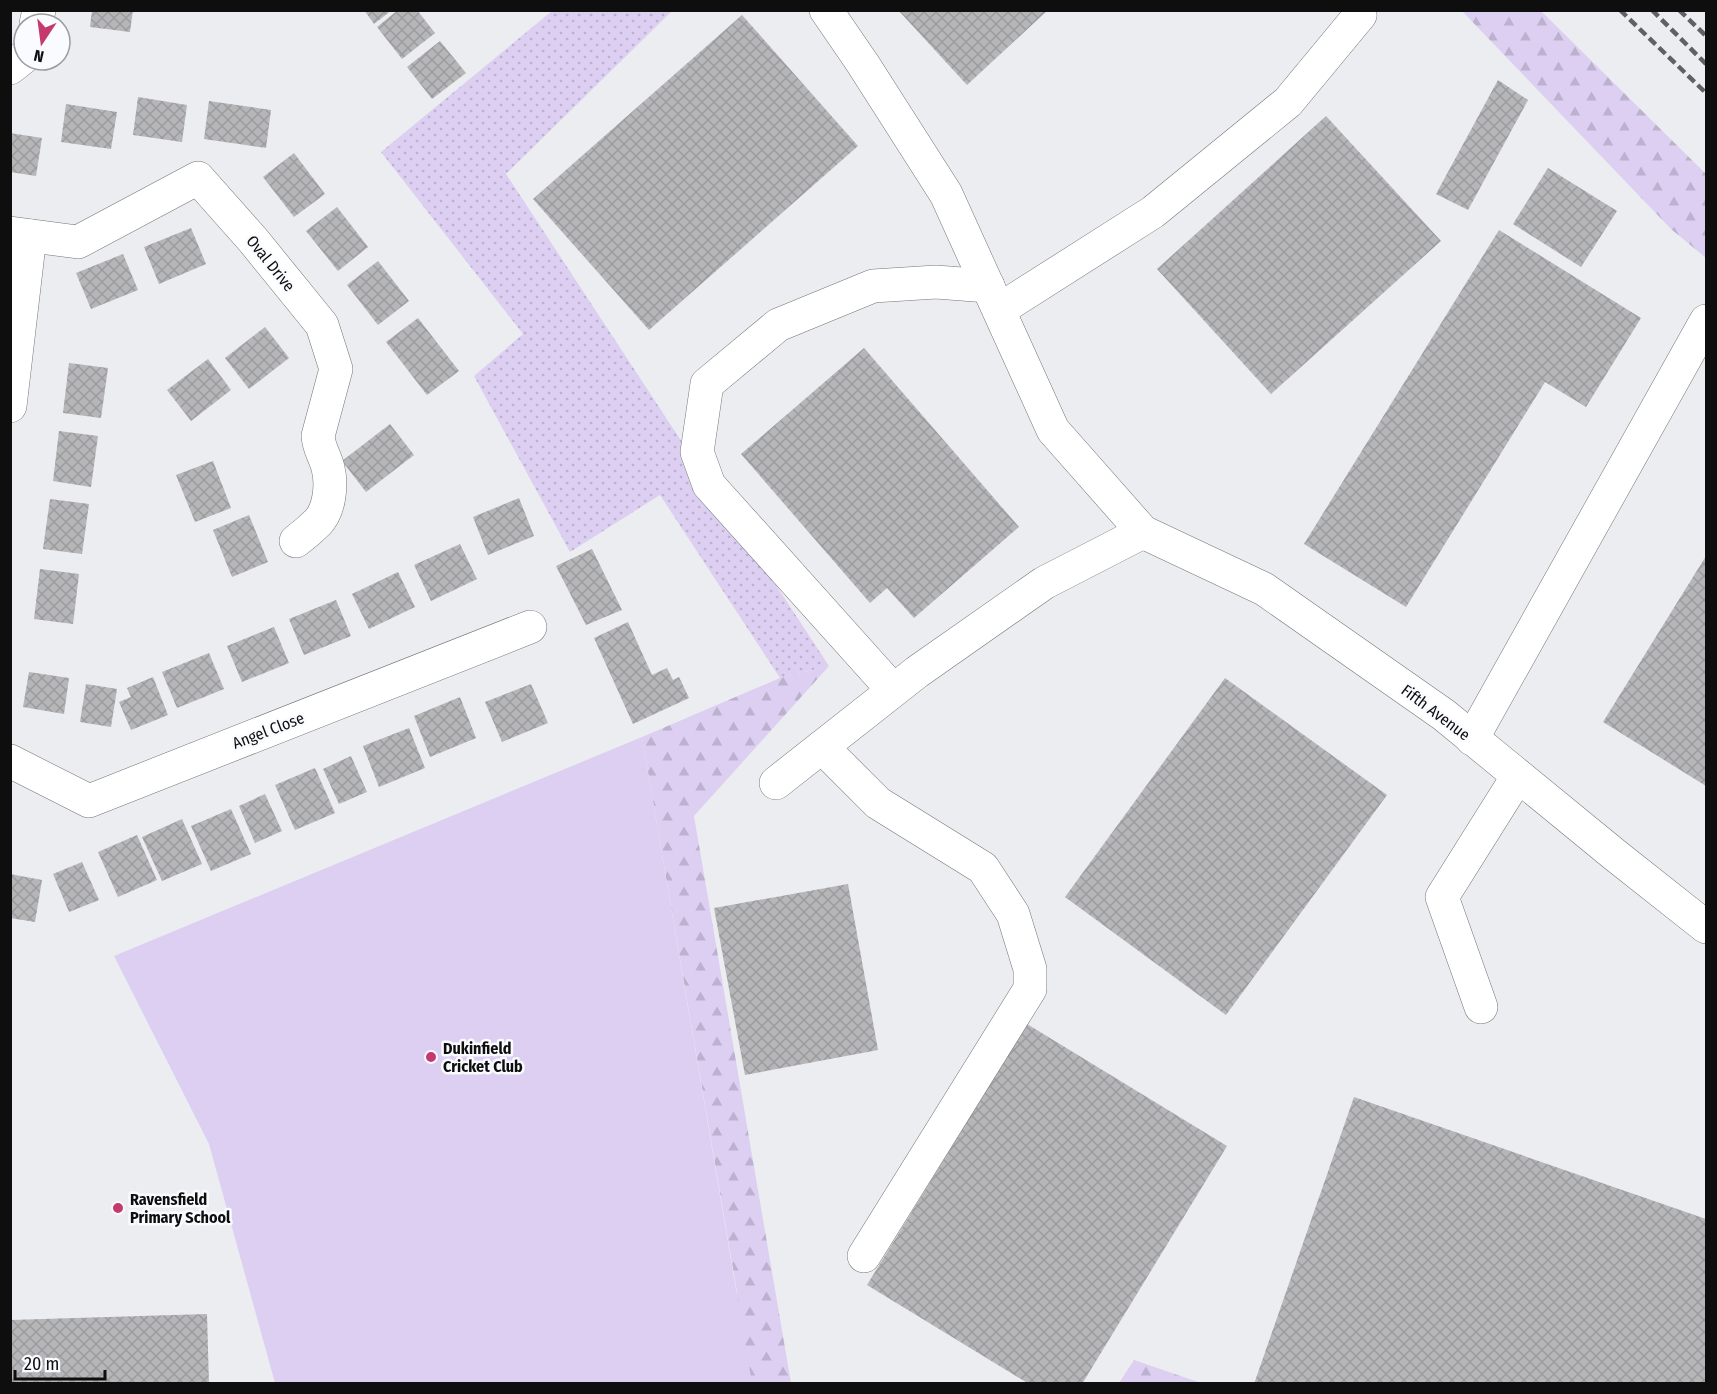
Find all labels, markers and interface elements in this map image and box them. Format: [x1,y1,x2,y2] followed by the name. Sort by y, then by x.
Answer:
[12,12,72,72] north arrow
[32,46,46,66] text: N
[242,232,299,295] street label: Oval Drive
[1398,680,1474,744] street label: Fifth Avenue
[230,708,307,753] street label: Angel Close
[443,1039,523,1076] place label: Dukinfield Cricket Club
[424,1050,438,1064] marker: Dukinfield Cricket Club
[130,1190,231,1227] place label: Ravensfield Primary School
[111,1201,125,1215] marker: Ravensfield Primary School
[15,1343,105,1381] scale bar
[24,1353,59,1375] text: 20 m

